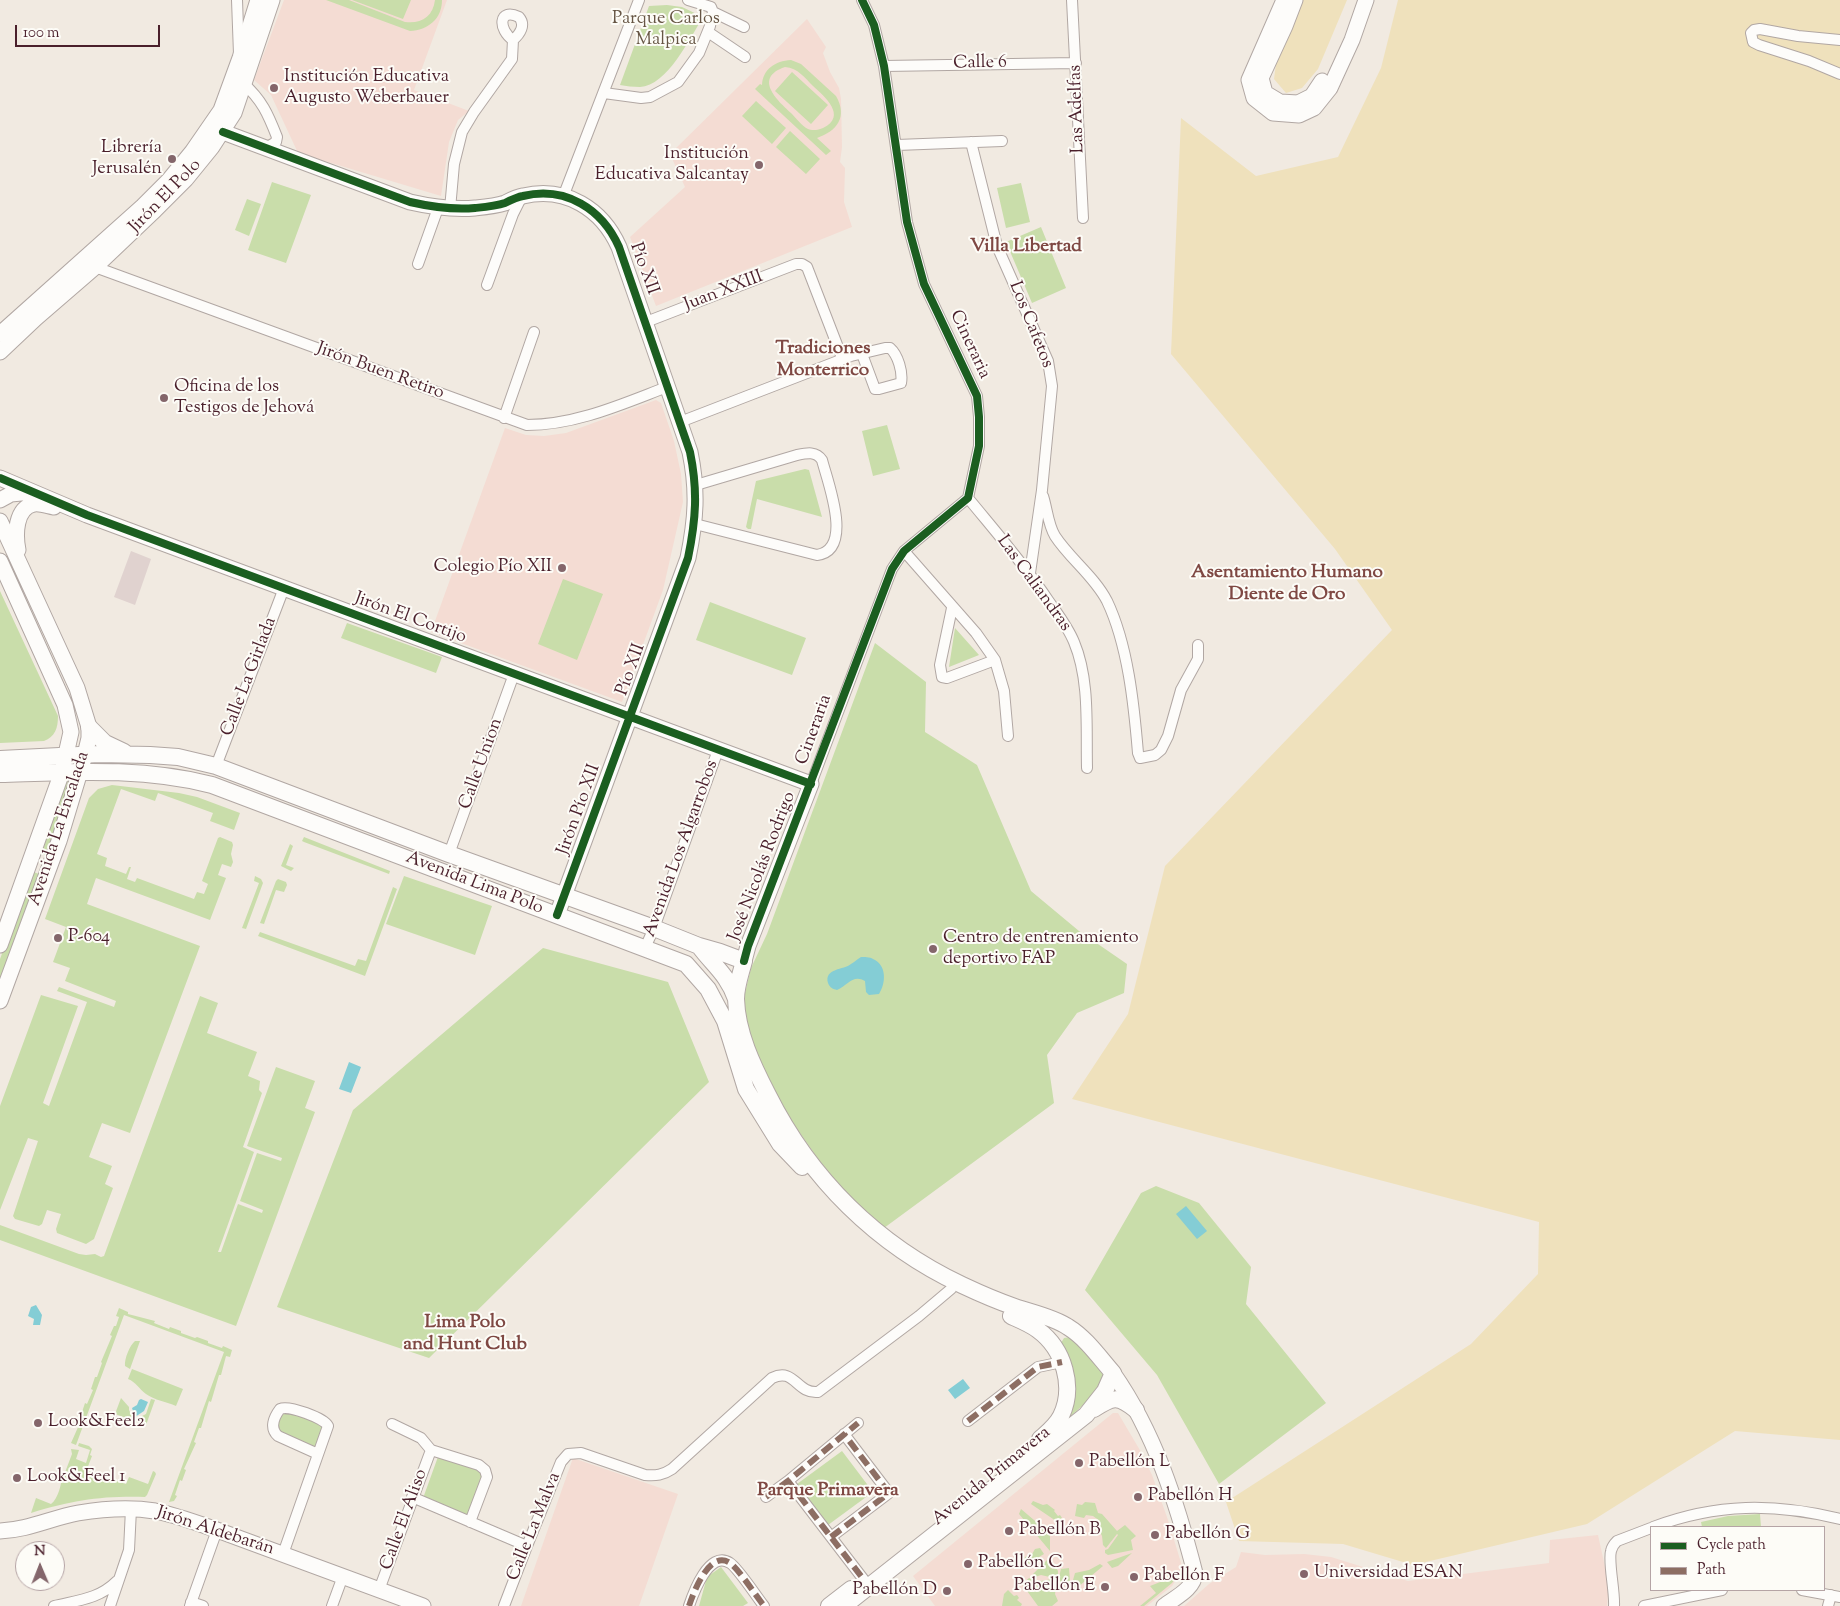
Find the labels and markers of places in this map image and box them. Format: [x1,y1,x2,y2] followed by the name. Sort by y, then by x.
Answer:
[284,67,449,110] place label: Institución Educativa Augusto Weberbauer
[268,82,280,94] marker: Institución Educativa Augusto Weberbauer
[92,138,162,180] place label: Librería Jerusalén
[595,144,749,186] place label: Institución Educativa Salcantay
[166,153,178,165] marker: Librería Jerusalén
[753,159,765,171] marker: Institución Educativa Salcantay
[174,377,314,419] place label: Oficina de los Testigos de Jehová
[158,392,170,404] marker: Oficina de los Testigos de Jehová
[434,557,552,579] place label: Colegio Pío XII
[556,562,568,574] marker: Colegio Pío XII
[68,927,110,949] place label: P-604
[943,928,1138,971] place label: Centro de entrenamiento deportivo FAP
[52,932,64,944] marker: P-604
[927,943,939,955] marker: Centro de entrenamiento deportivo FAP
[48,1412,145,1434] place label: Look&Feel2
[32,1417,44,1429] marker: Look&Feel2
[1089,1452,1170,1474] place label: Pabellón L
[1073,1457,1085,1469] marker: Pabellón L
[27,1467,125,1489] place label: Look&Feel 1
[11,1472,23,1484] marker: Look&Feel 1
[1148,1486,1233,1508] place label: Pabellón H
[1132,1491,1144,1503] marker: Pabellón H
[1019,1520,1101,1542] place label: Pabellón B
[1165,1524,1250,1546] place label: Pabellón G
[1003,1525,1015,1537] marker: Pabellón B
[1149,1529,1161,1541] marker: Pabellón G
[978,1553,1063,1575] place label: Pabellón C
[962,1558,974,1570] marker: Pabellón C
[1314,1563,1463,1585] place label: Universidad ESAN
[1144,1566,1224,1588] place label: Pabellón F
[1298,1568,1310,1580] marker: Universidad ESAN
[1128,1571,1140,1583] marker: Pabellón F
[1014,1576,1095,1598] place label: Pabellón E
[852,1580,937,1602] place label: Pabellón D
[1099,1581,1111,1593] marker: Pabellón E
[941,1585,953,1597] marker: Pabellón D

